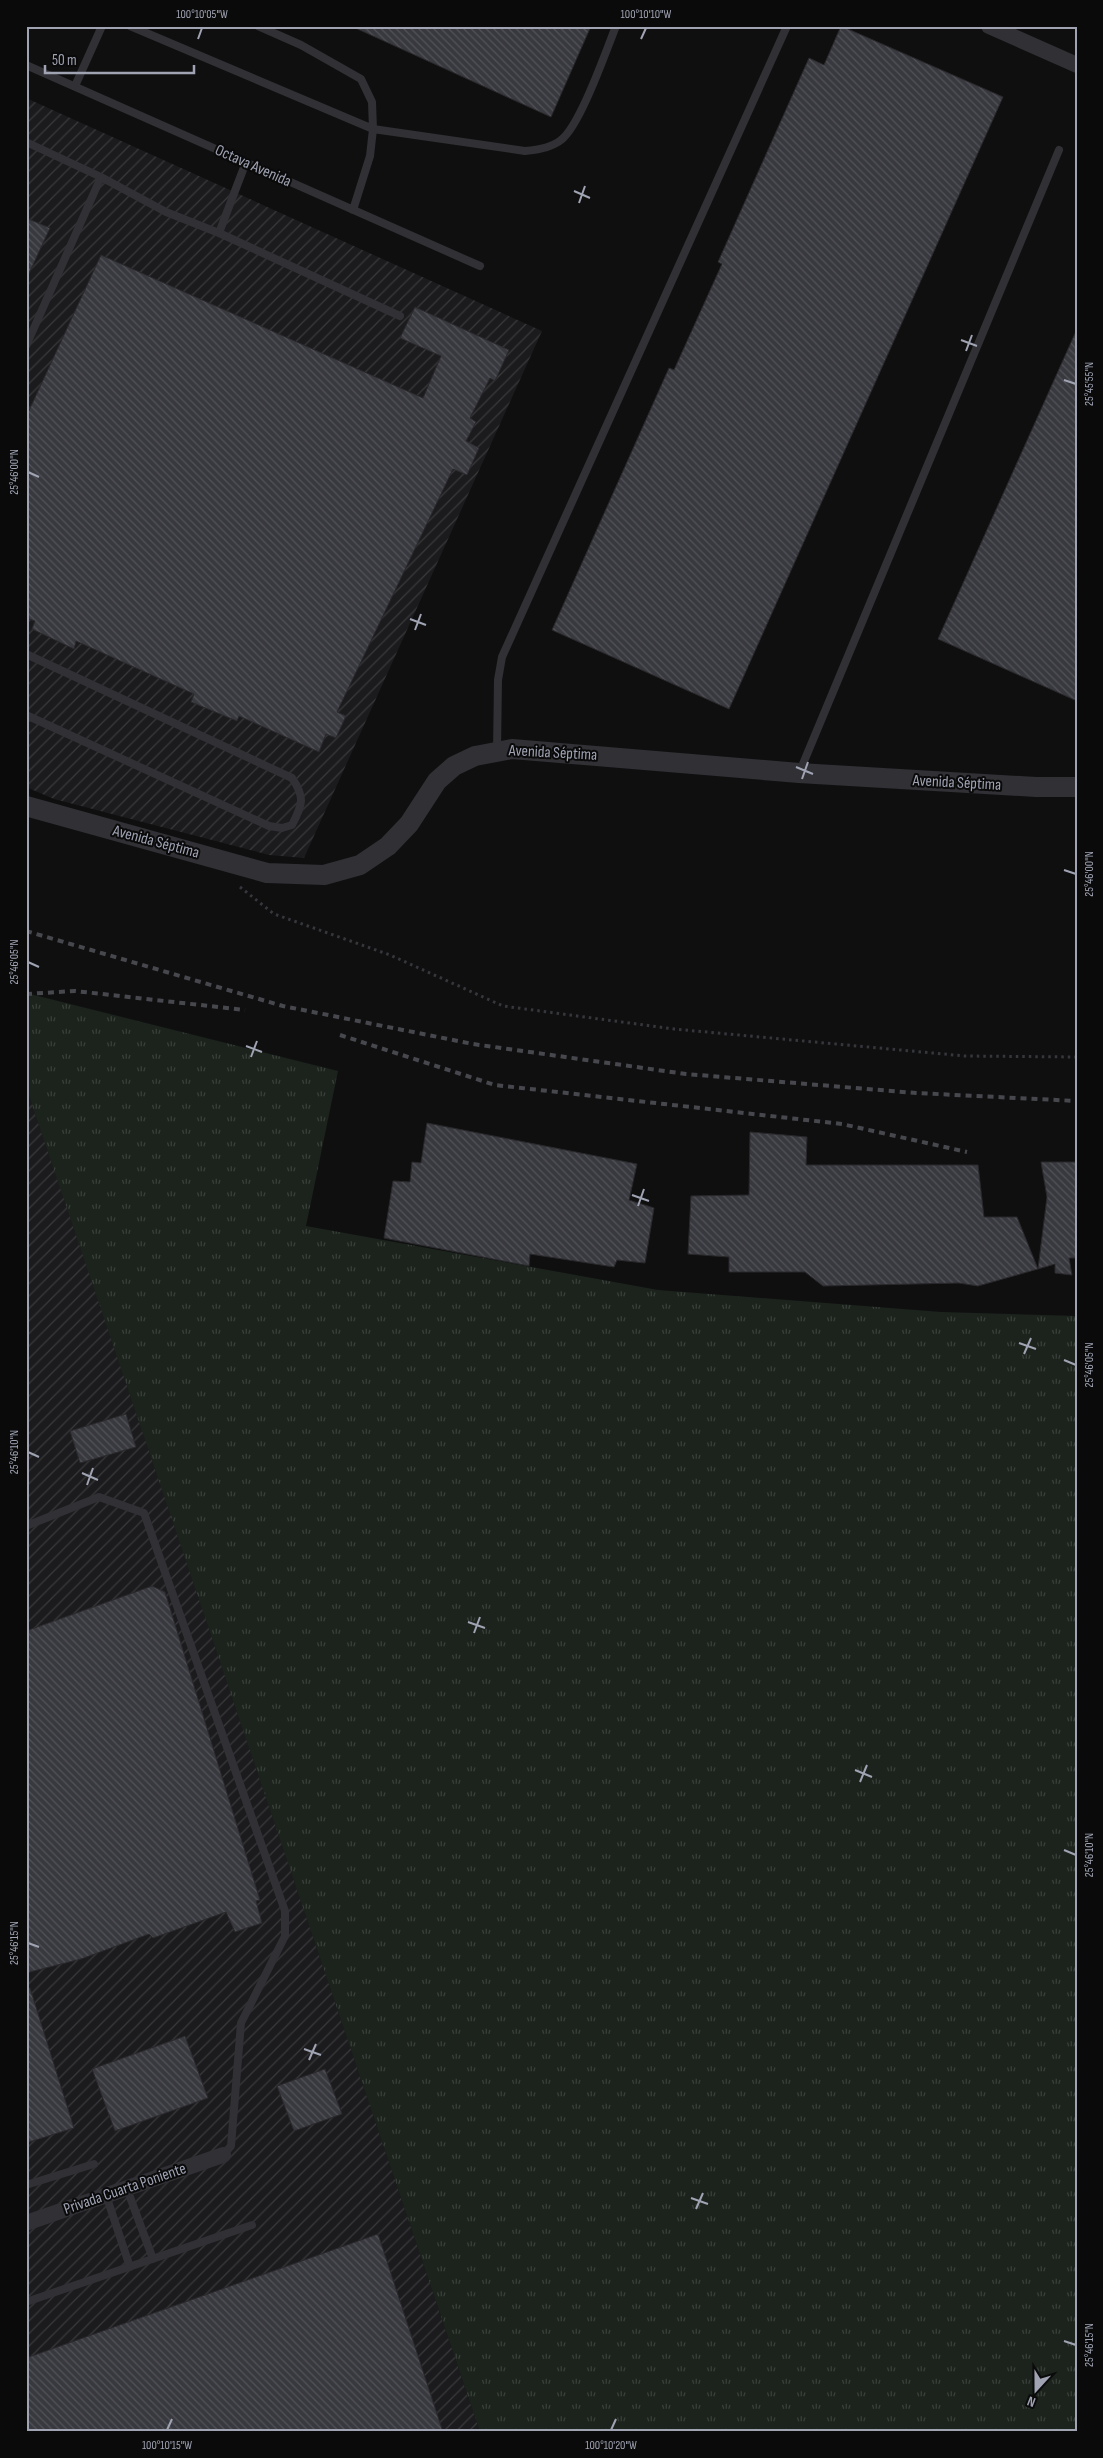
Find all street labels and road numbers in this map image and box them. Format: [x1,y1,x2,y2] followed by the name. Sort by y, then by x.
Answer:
[212,141,294,191] street label: Octava Avenida
[507,741,598,765] street label: Avenida Séptima
[911,771,1002,795] street label: Avenida Séptima
[110,821,201,863] street label: Avenida Séptima
[61,2159,189,2219] street label: Privada Cuarta Poniente

